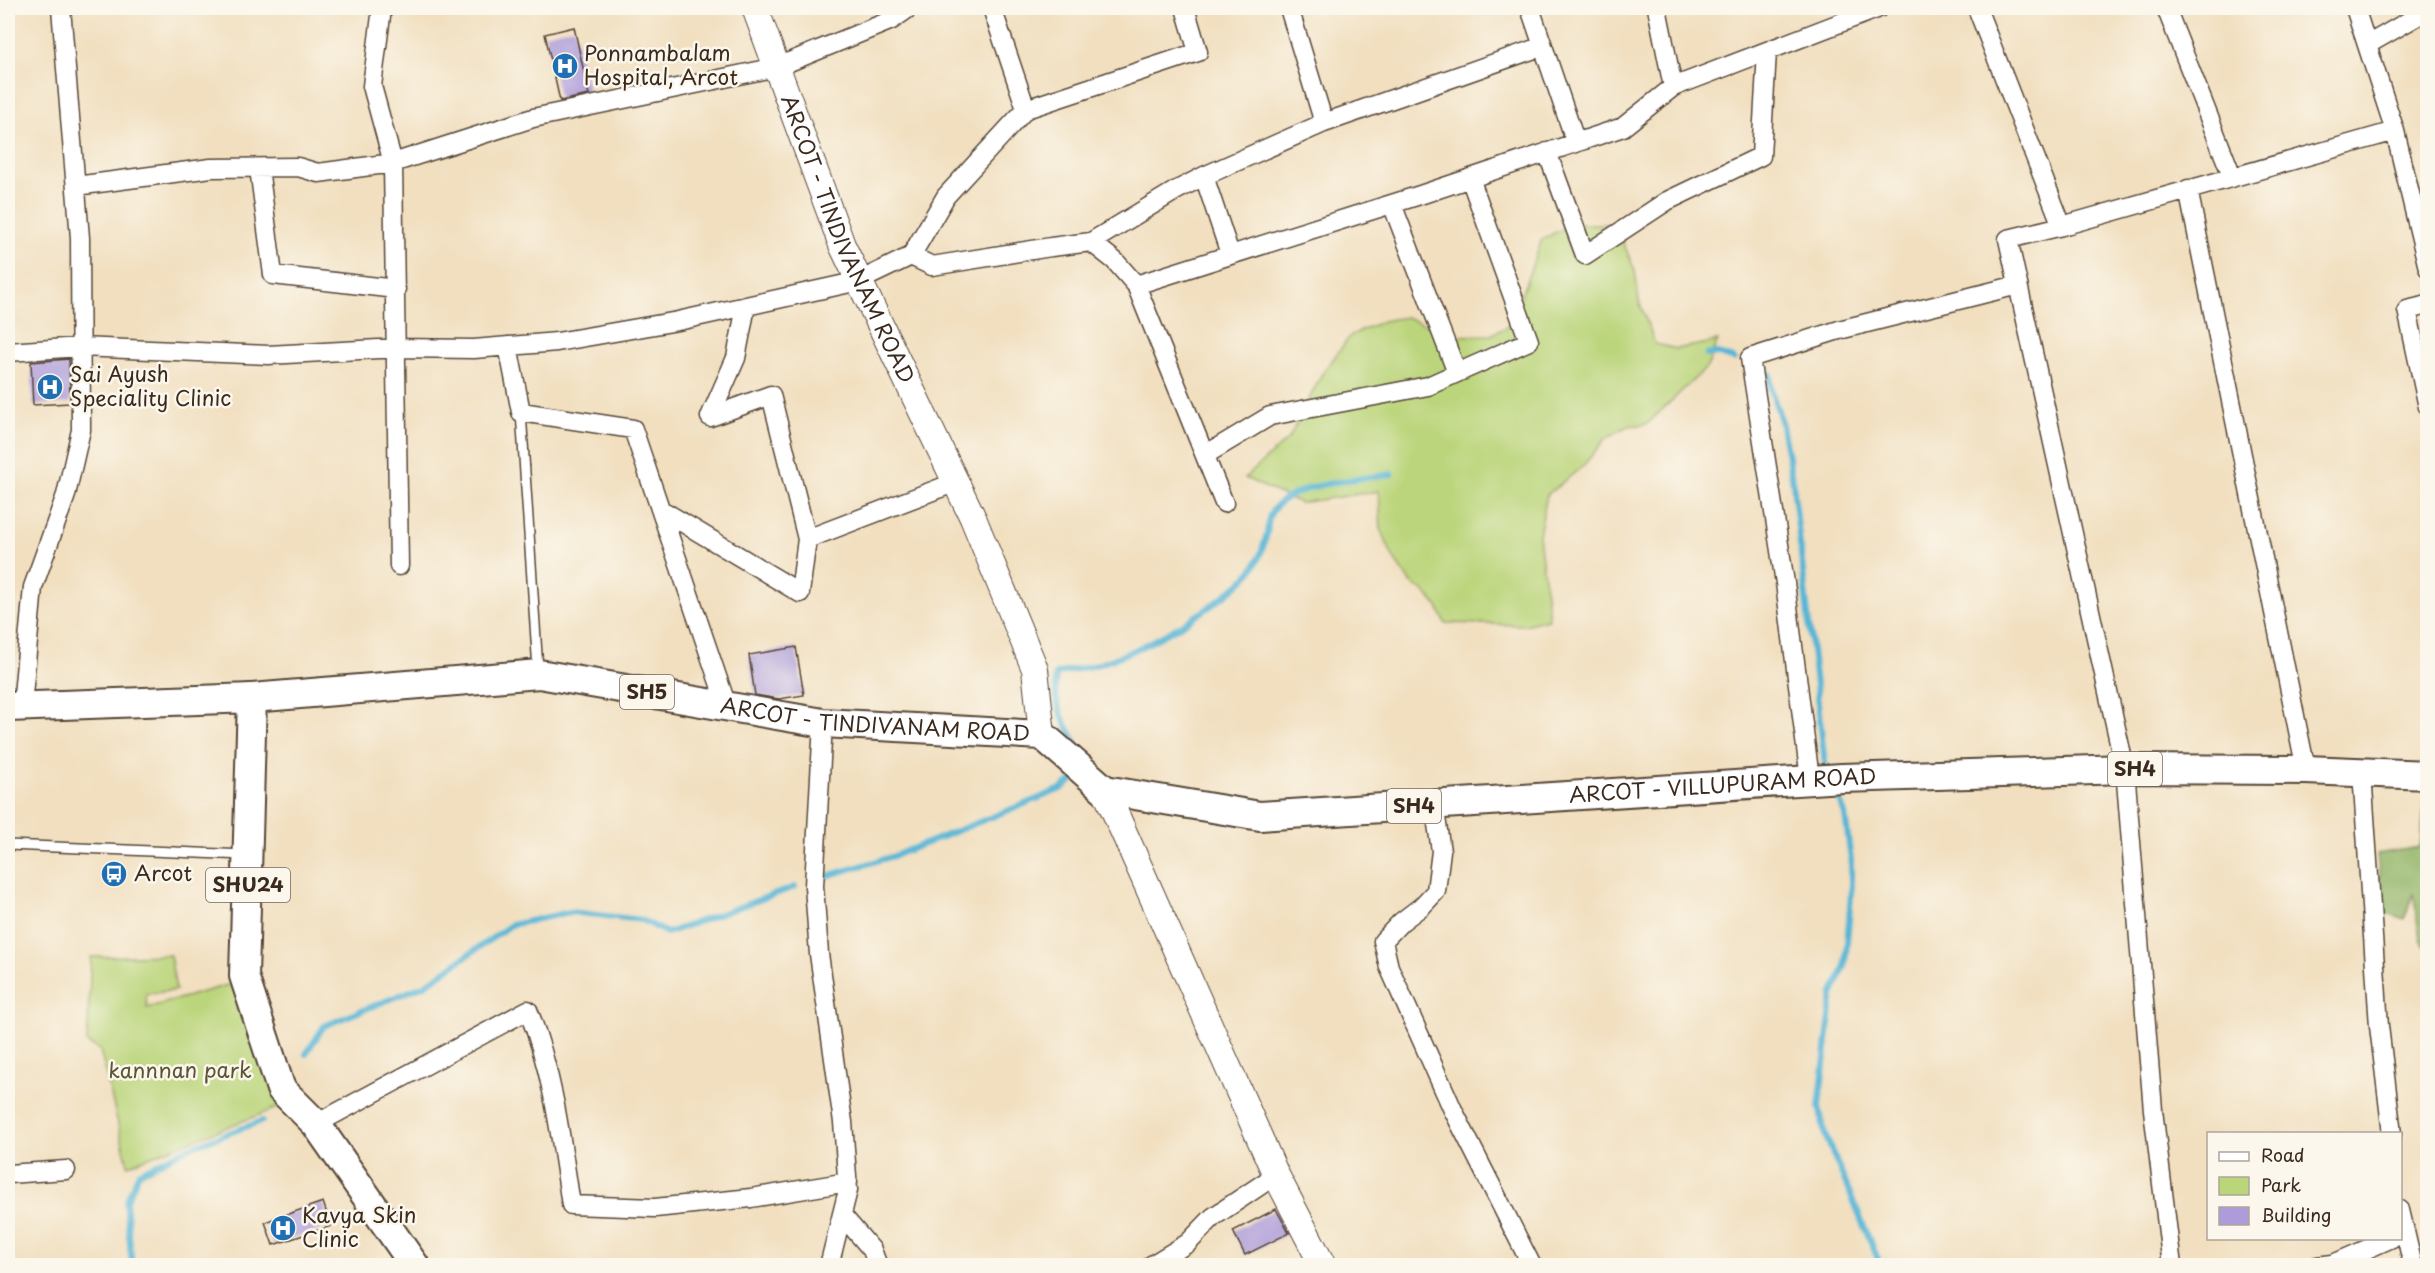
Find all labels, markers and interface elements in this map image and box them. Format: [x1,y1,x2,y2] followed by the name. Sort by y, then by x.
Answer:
[584,36,738,92] place label: Ponnambalam Hospital, Arcot
[550,51,580,81] hospital icon: Ponnambalam Hospital, Arcot
[774,90,924,388] street label: ARCOT - TINDIVANAM ROAD
[70,357,231,413] place label: Sai Ayush Speciality Clinic
[35,372,65,402] hospital icon: Sai Ayush Speciality Clinic
[620,675,674,709] road number: SH5
[718,688,1031,748] street label: ARCOT - TINDIVANAM ROAD
[2108,752,2162,786] road number: SH4
[1568,759,1877,810] street label: ARCOT - VILLUPURAM ROAD
[1387,789,1441,823] road number: SH4
[134,856,192,888] place label: Arcot
[99,859,129,889] bus stop icon: Arcot
[206,868,290,902] road number: SHU24
[108,1053,252,1085] park label: kannnan park
[2207,1132,2402,1240] legend
[2261,1141,2305,1168] text: Road
[2261,1171,2301,1198] text: Park
[302,1198,416,1254] place label: Kavya Skin Clinic
[2261,1201,2331,1228] text: Building
[268,1213,298,1243] hospital icon: Kavya Skin Clinic

